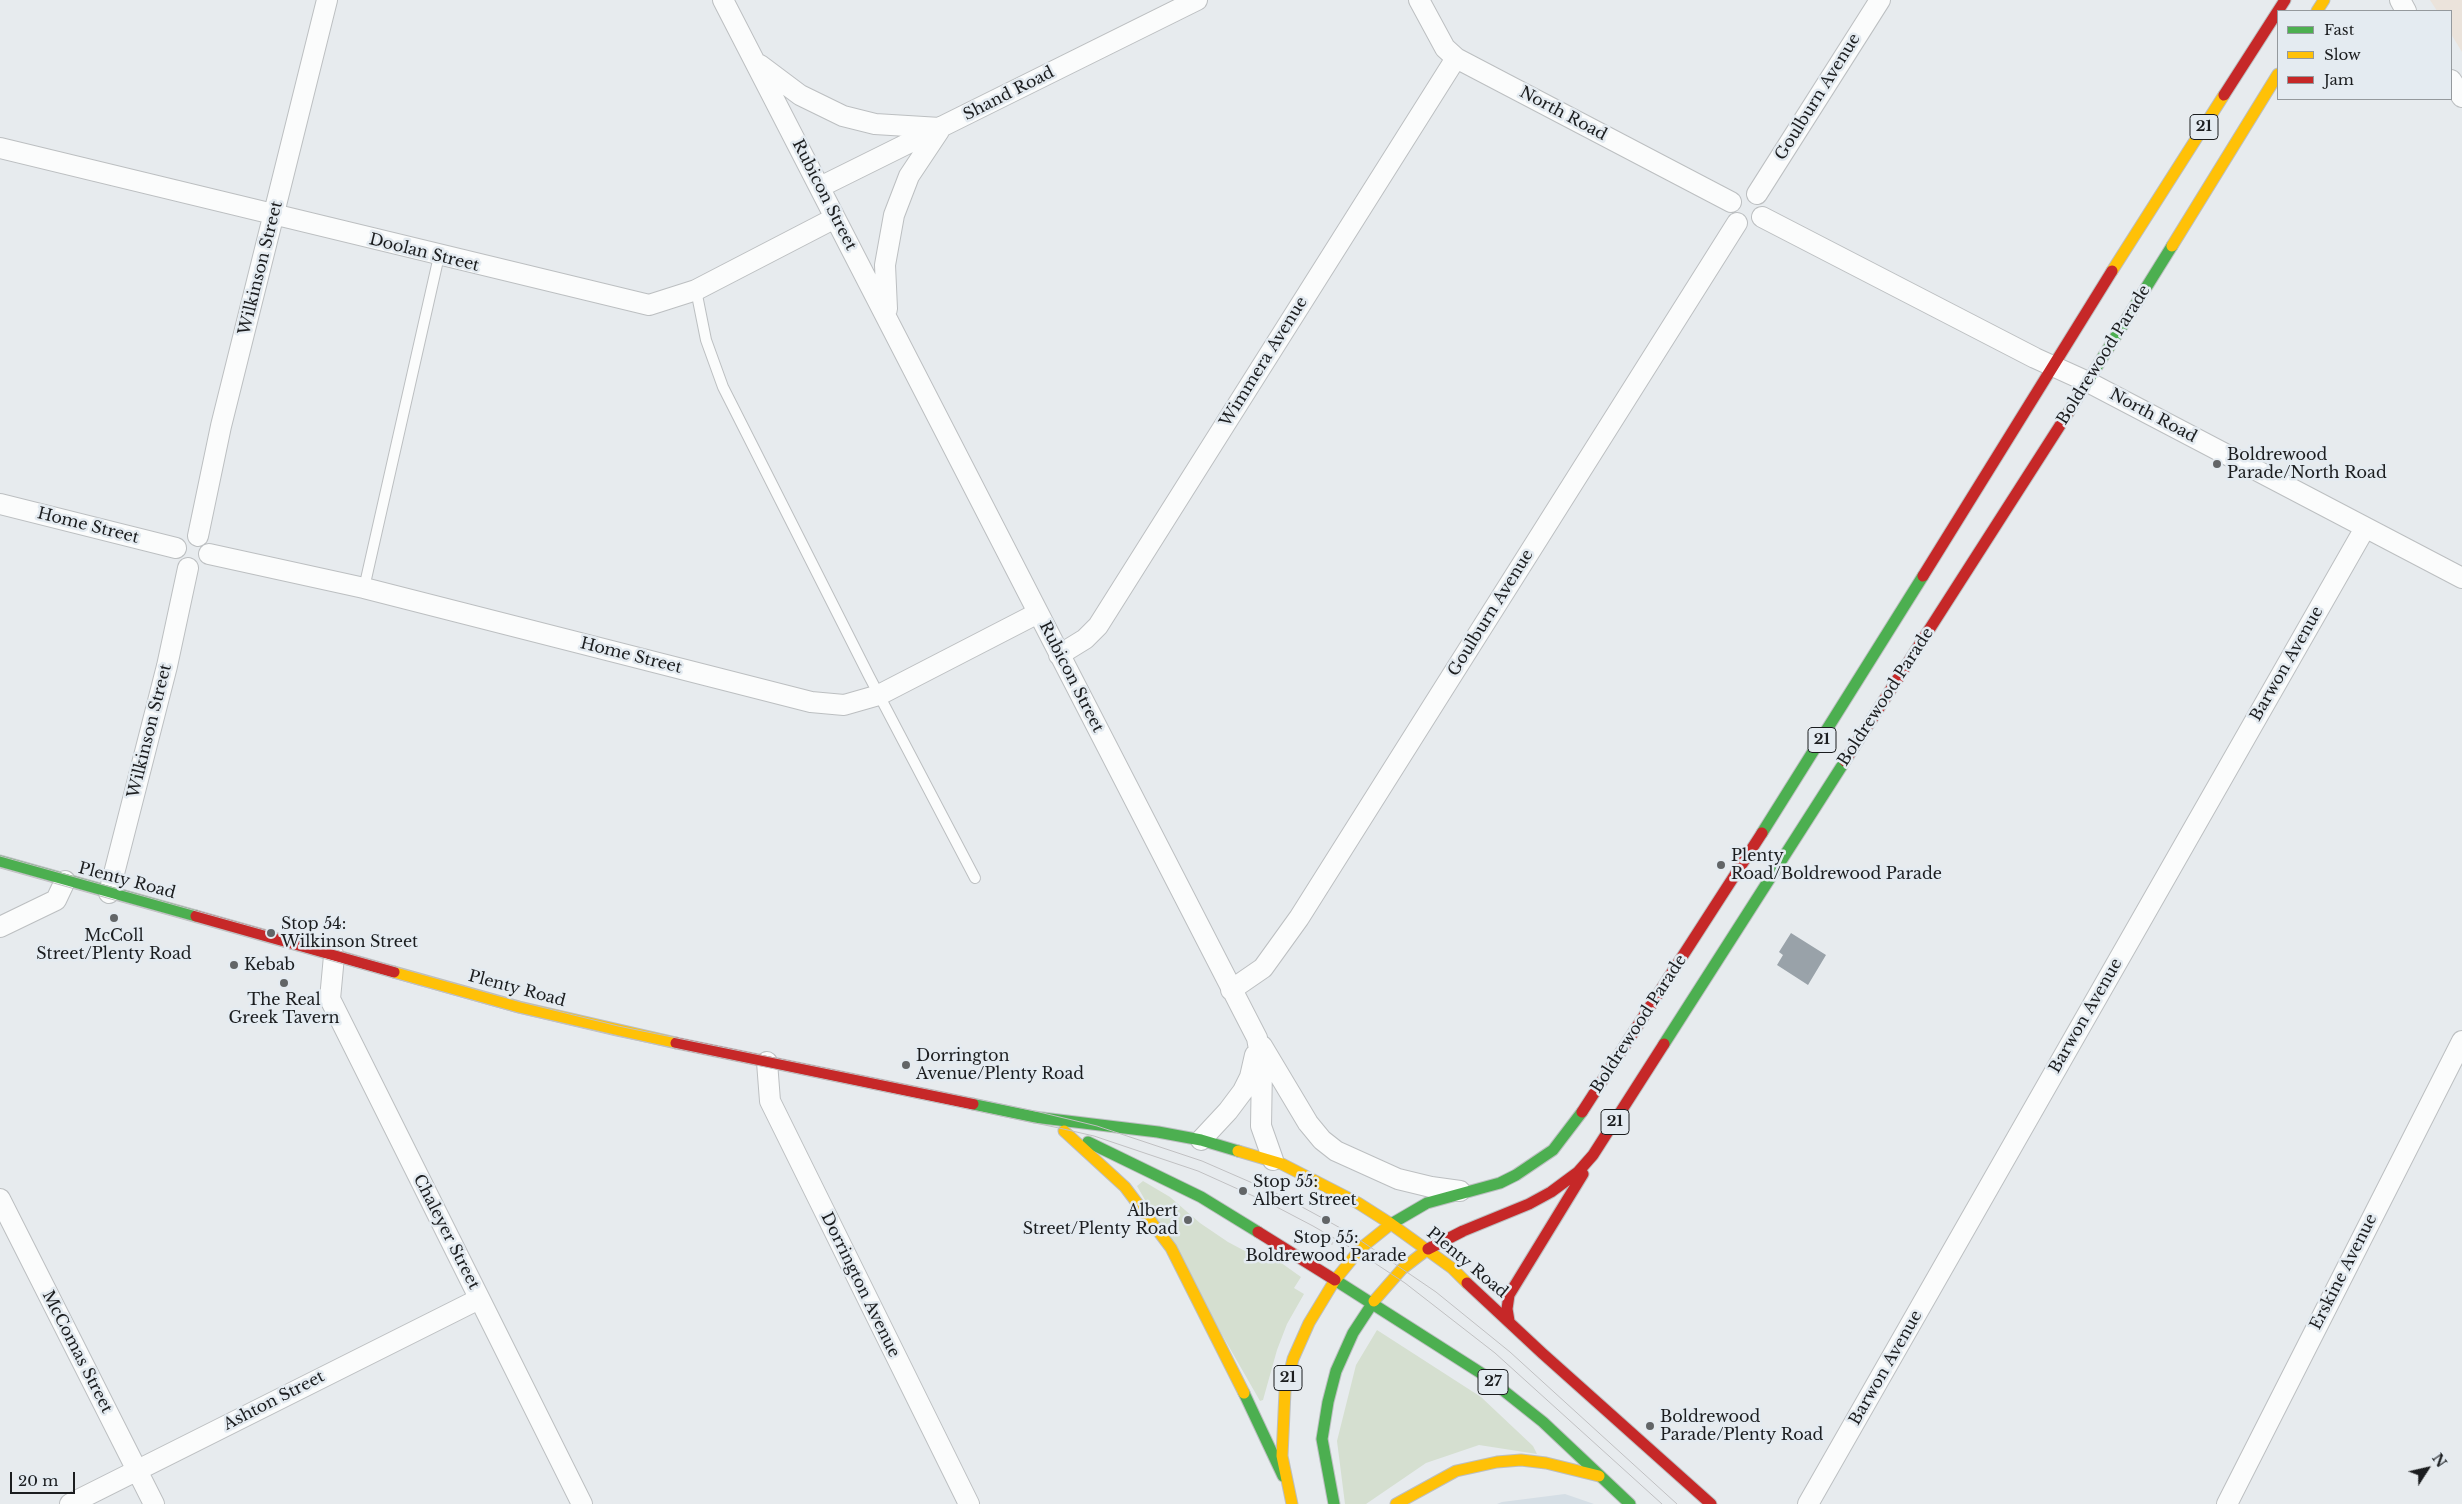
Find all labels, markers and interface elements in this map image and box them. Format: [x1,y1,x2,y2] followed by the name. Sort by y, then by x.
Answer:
[2277,10,2452,100] legend
[2324,20,2354,39] text: Fast
[1771,30,1865,164] street label: Goulburn Avenue
[2324,45,2361,64] text: Slow
[960,63,1058,125] street label: Shand Road
[2324,70,2354,89] text: Jam
[1516,83,1610,145] street label: North Road
[2190,114,2218,140] road number: 21
[788,136,860,254] street label: Rubicon Street
[235,199,287,337] street label: Wilkinson Street
[367,230,481,276] street label: Doolan Street
[2053,282,2155,428] street label: Boldrewood Parade
[1216,293,1312,431] street label: Wimmera Avenue
[2106,385,2200,447] street label: North Road
[2227,445,2387,483] place label: Boldrewood Parade/North Road
[2211,458,2223,470] marker: Boldrewood Parade/North Road
[35,504,141,548] street label: Home Street
[1444,546,1538,680] street label: Goulburn Avenue
[2246,603,2328,725] street label: Barwon Avenue
[1035,618,1107,736] street label: Rubicon Street
[1834,624,1938,770] street label: Boldrewood Parade
[578,634,684,678] street label: Home Street
[124,662,176,800] street label: Wilkinson Street
[1808,728,1836,752] road number: 21
[1731,846,1942,884] place label: Plenty Road/Boldrewood Parade
[76,859,178,903] street label: Plenty Road
[1715,859,1727,871] marker: Plenty Road/Boldrewood Parade
[108,912,120,924] marker: McColl Street/Plenty Road
[281,914,418,952] place label: Stop 54: Wilkinson Street
[36,926,192,964] place label: McColl Street/Plenty Road
[265,927,277,939] marker: Stop 54: Wilkinson Street
[1587,951,1691,1097] street label: Boldrewood Parade
[244,955,295,975] place label: Kebab
[2045,955,2127,1077] street label: Barwon Avenue
[228,959,240,971] marker: Kebab
[466,967,568,1011] street label: Plenty Road
[278,977,290,989] marker: The Real Greek Tavern
[228,990,340,1028] place label: The Real Greek Tavern
[916,1046,1084,1084] place label: Dorrington Avenue/Plenty Road
[900,1059,912,1071] marker: Dorrington Avenue/Plenty Road
[1601,1110,1629,1134] road number: 21
[409,1171,483,1293] street label: Chaleyer Street
[1253,1172,1357,1210] place label: Stop 55: Albert Street
[1237,1185,1249,1197] marker: Stop 55: Albert Street
[1023,1201,1178,1239] place label: Albert Street/Plenty Road
[817,1209,903,1361] street label: Dorrington Avenue
[2306,1211,2382,1333] street label: Erskine Avenue
[1182,1214,1194,1226] marker: Albert Street/Plenty Road
[1320,1214,1332,1226] marker: Stop 55: Boldrewood Parade
[1423,1224,1511,1302] street label: Plenty Road
[1246,1228,1406,1266] place label: Stop 55: Boldrewood Parade
[38,1288,116,1416] street label: McComas Street
[1845,1307,1927,1429] street label: Barwon Avenue
[1274,1366,1302,1390] road number: 21
[220,1367,328,1435] street label: Ashton Street
[1478,1370,1508,1394] road number: 27
[1660,1407,1823,1445] place label: Boldrewood Parade/Plenty Road
[1644,1420,1656,1432] marker: Boldrewood Parade/Plenty Road
[2402,1444,2452,1494] north arrow
[2428,1450,2450,1471] text: N
[12,1462,78,1494] scale bar
[18,1471,58,1490] text: 20 m

